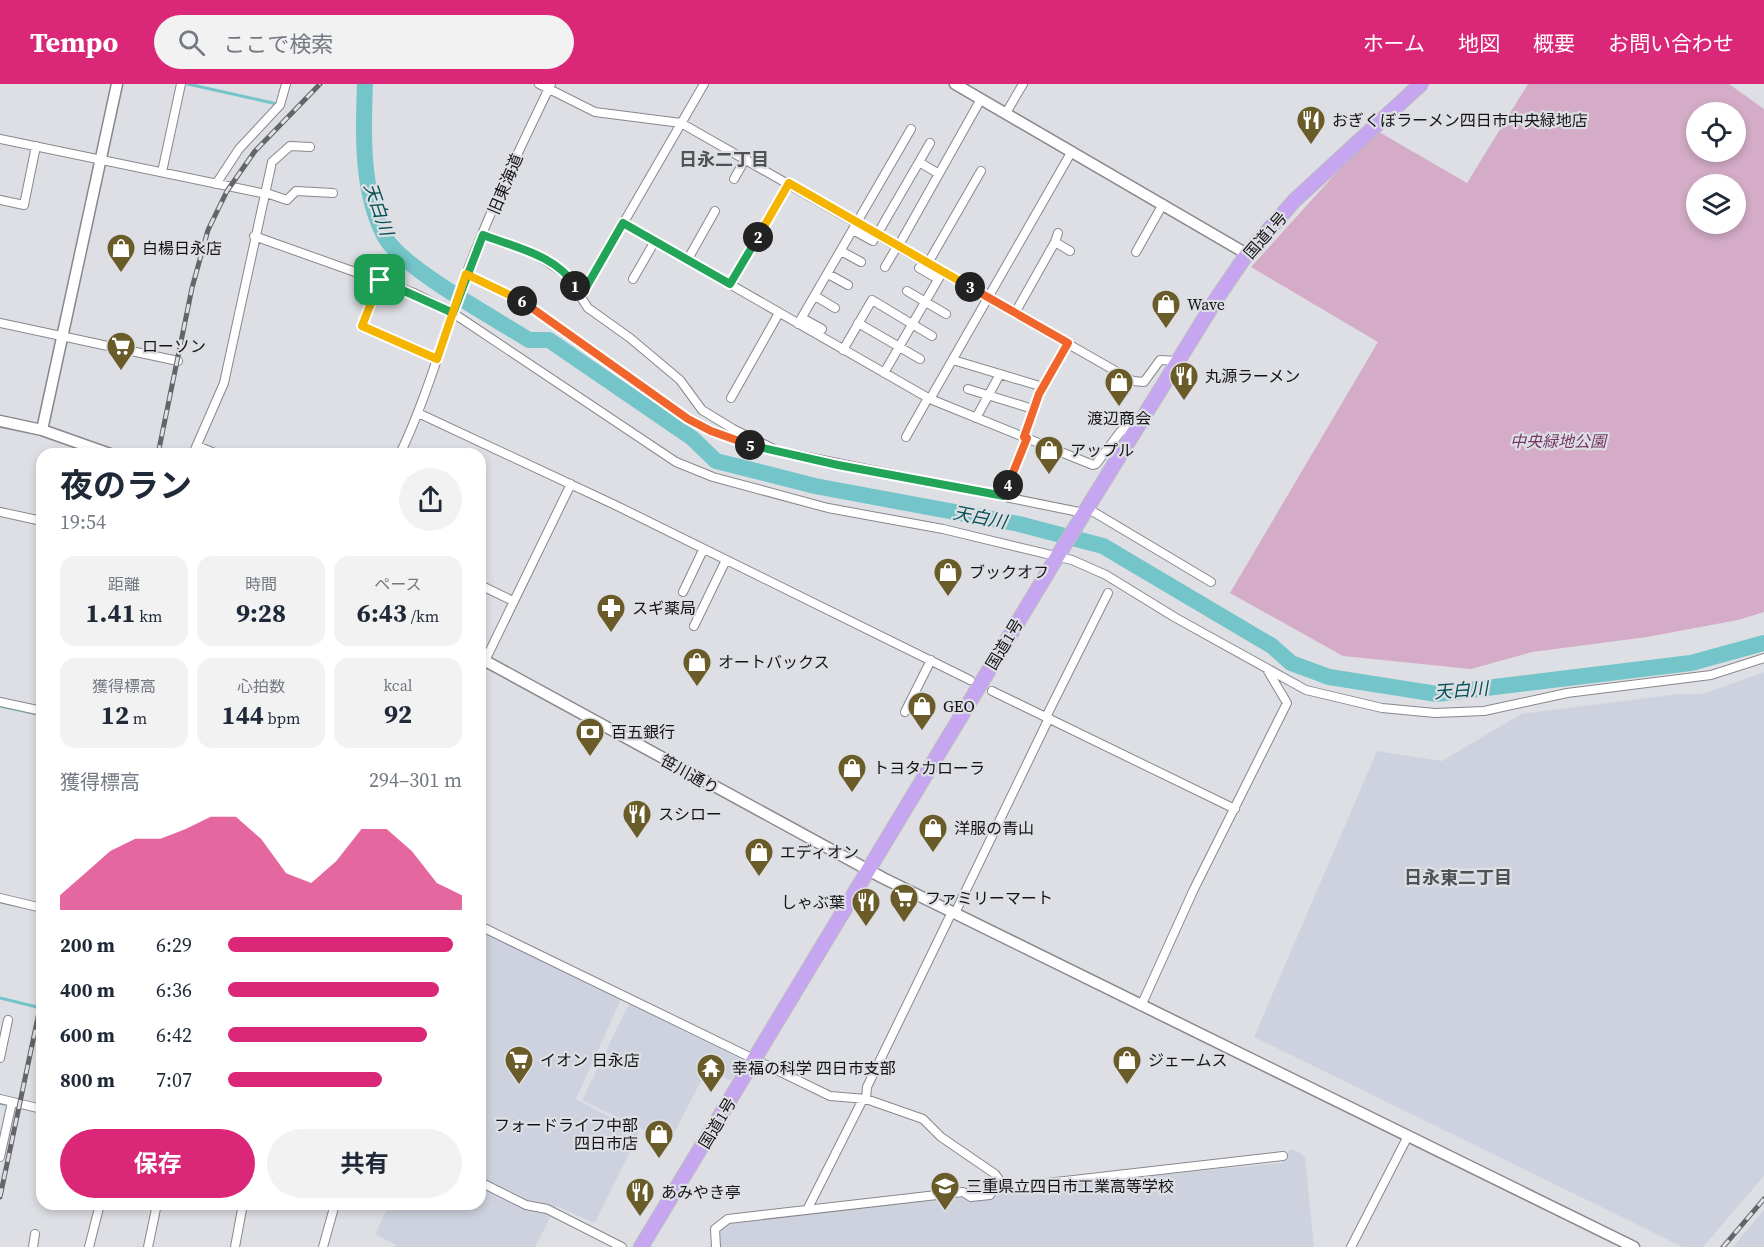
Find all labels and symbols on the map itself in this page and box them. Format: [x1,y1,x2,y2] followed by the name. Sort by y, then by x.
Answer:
[1295,104,1327,146] restaurant icon: おぎくぼラーメン四日市中央緑地店
[1332,109,1588,131] place label: おぎくぼラーメン四日市中央緑地店
[679,147,769,172] district label: 日永二丁目
[482,150,528,218] street label: 旧東海道
[358,179,400,240] water label: 天白川
[1238,207,1292,263] street label: 国道1号
[743,222,773,252] pin: 2
[105,232,137,274] shop icon: 白楊日永店
[142,237,222,259] place label: 白楊日永店
[354,254,405,305] pin
[560,271,590,301] pin: 1
[955,272,985,302] pin: 3
[507,286,537,316] pin: 6
[1150,288,1182,330] shop icon: Wave
[1187,293,1225,315] place label: Wave
[105,330,137,372] supermarket icon: ローソン
[142,335,206,357] place label: ローソン
[1168,360,1200,402] restaurant icon: 丸源ラーメン
[1205,365,1300,387] place label: 丸源ラーメン
[1103,366,1135,408] shop icon: 渡辺商会
[1087,407,1151,429] place label: 渡辺商会
[735,430,765,460] pin: 5
[1510,430,1608,452] park label: 中央緑地公園
[1033,434,1065,476] shop icon: アップル
[1070,439,1134,461] place label: アップル
[993,470,1023,500] pin: 4
[951,500,1011,535] water label: 天白川
[932,556,964,598] shop icon: ブックオフ
[969,561,1049,583] place label: ブックオフ
[595,592,627,634] pharmacy icon: スギ薬局
[632,597,696,619] place label: スギ薬局
[980,614,1028,674] street label: 国道1号
[681,646,713,688] shop icon: オートバックス
[718,651,830,673] place label: オートバックス
[1433,676,1491,704] water label: 天白川
[906,690,938,732] shop icon: GEO
[943,695,975,717] place label: GEO
[574,716,606,758] bank icon: 百五銀行
[611,721,675,743] place label: 百五銀行
[657,749,723,799] street label: 笹川通り
[836,752,868,794] shop icon: トヨタカローラ
[873,757,985,779] place label: トヨタカローラ
[621,798,653,840] restaurant icon: スシロー
[658,803,722,825] place label: スシロー
[917,812,949,854] shop icon: 洋服の青山
[954,817,1034,839] place label: 洋服の青山
[743,836,775,878] shop icon: エディオン
[780,841,859,863] place label: エディオン
[1404,865,1512,890] district label: 日永東二丁目
[888,882,920,924] supermarket icon: ファミリーマート
[850,886,882,928] restaurant icon: しゃぶ葉
[925,887,1053,909] place label: ファミリーマート
[781,891,845,913] place label: しゃぶ葉
[503,1044,535,1086] supermarket icon: イオン 日永店
[1111,1044,1143,1086] shop icon: ジェームス
[540,1049,640,1071] place label: イオン 日永店
[1148,1049,1228,1071] place label: ジェームス
[695,1052,727,1094] temple icon: 幸福の科学 四日市支部
[732,1057,896,1079] place label: 幸福の科学 四日市支部
[693,1093,741,1153] street label: 国道1号
[494,1114,638,1154] place label: フォードライフ中部 四日市店
[643,1118,675,1160] shop icon: フォードライフ中部 四日市店
[929,1170,961,1212] school or university icon: 三重県立四日市工業高等学校
[966,1175,1174,1197] place label: 三重県立四日市工業高等学校
[624,1176,656,1218] restaurant icon: あみやき亭
[661,1181,741,1203] place label: あみやき亭

